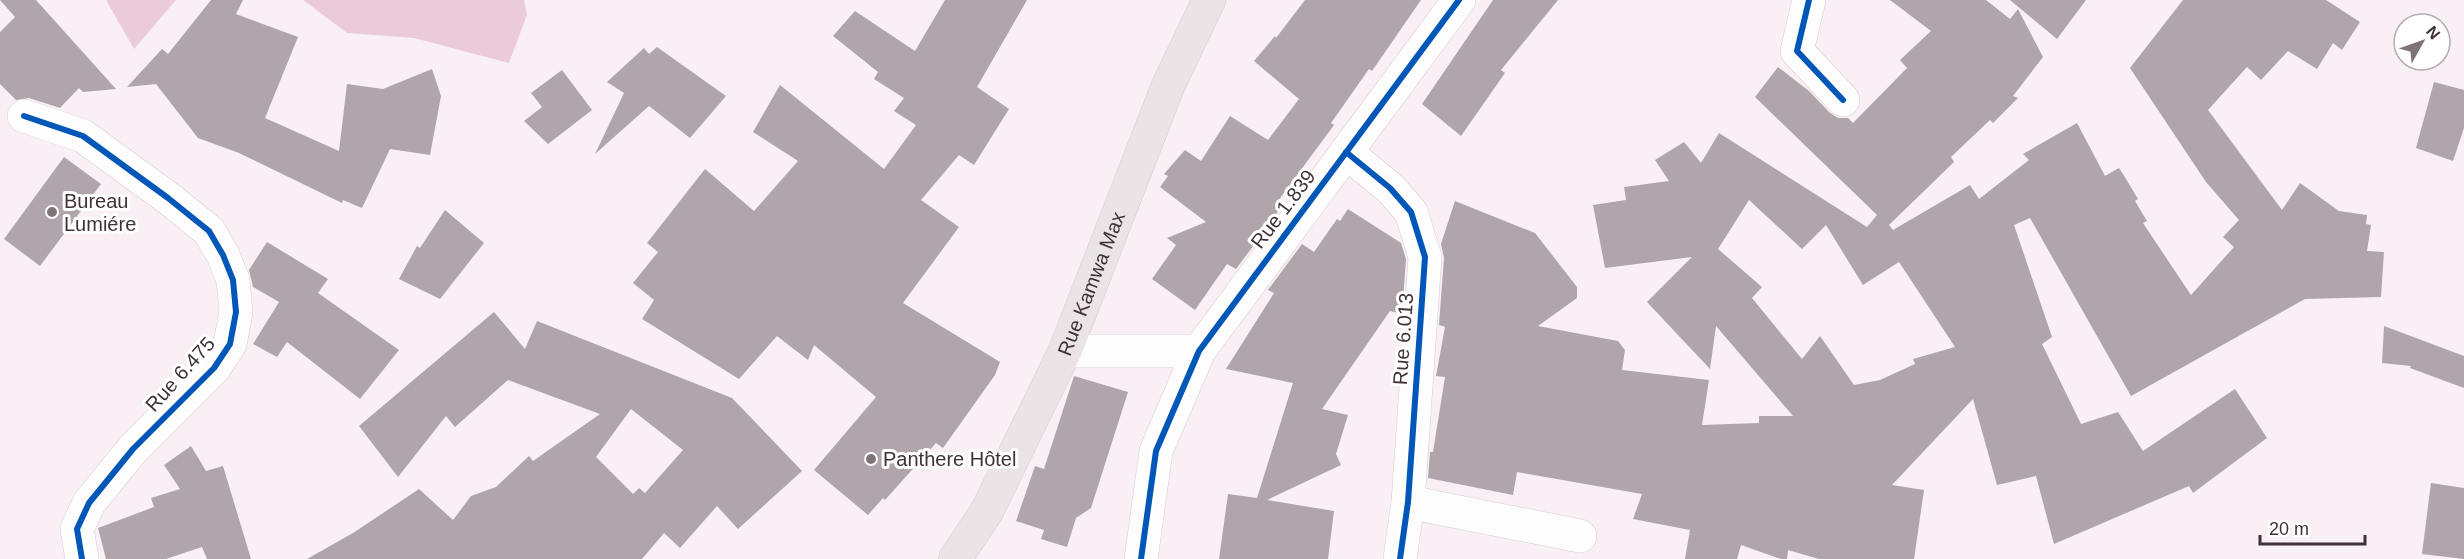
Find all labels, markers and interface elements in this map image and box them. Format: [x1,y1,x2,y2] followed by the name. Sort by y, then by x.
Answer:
[2392,12,2452,72] north arrow
[2423,23,2443,43] text: N
[1246,166,1320,252] street label: Rue 1.839
[64,190,136,235] place label: Bureau Lumiére
[45,205,59,219] marker: Bureau Lumiére
[1053,209,1129,359] street label: Rue Kamwa Max
[1389,292,1417,386] street label: Rue 6.013
[141,332,219,416] street label: Rue 6.475
[883,448,1016,470] place label: Panthere Hôtel
[864,452,878,466] marker: Panthere Hôtel
[2260,508,2365,546] scale bar
[2269,519,2309,539] text: 20 m

